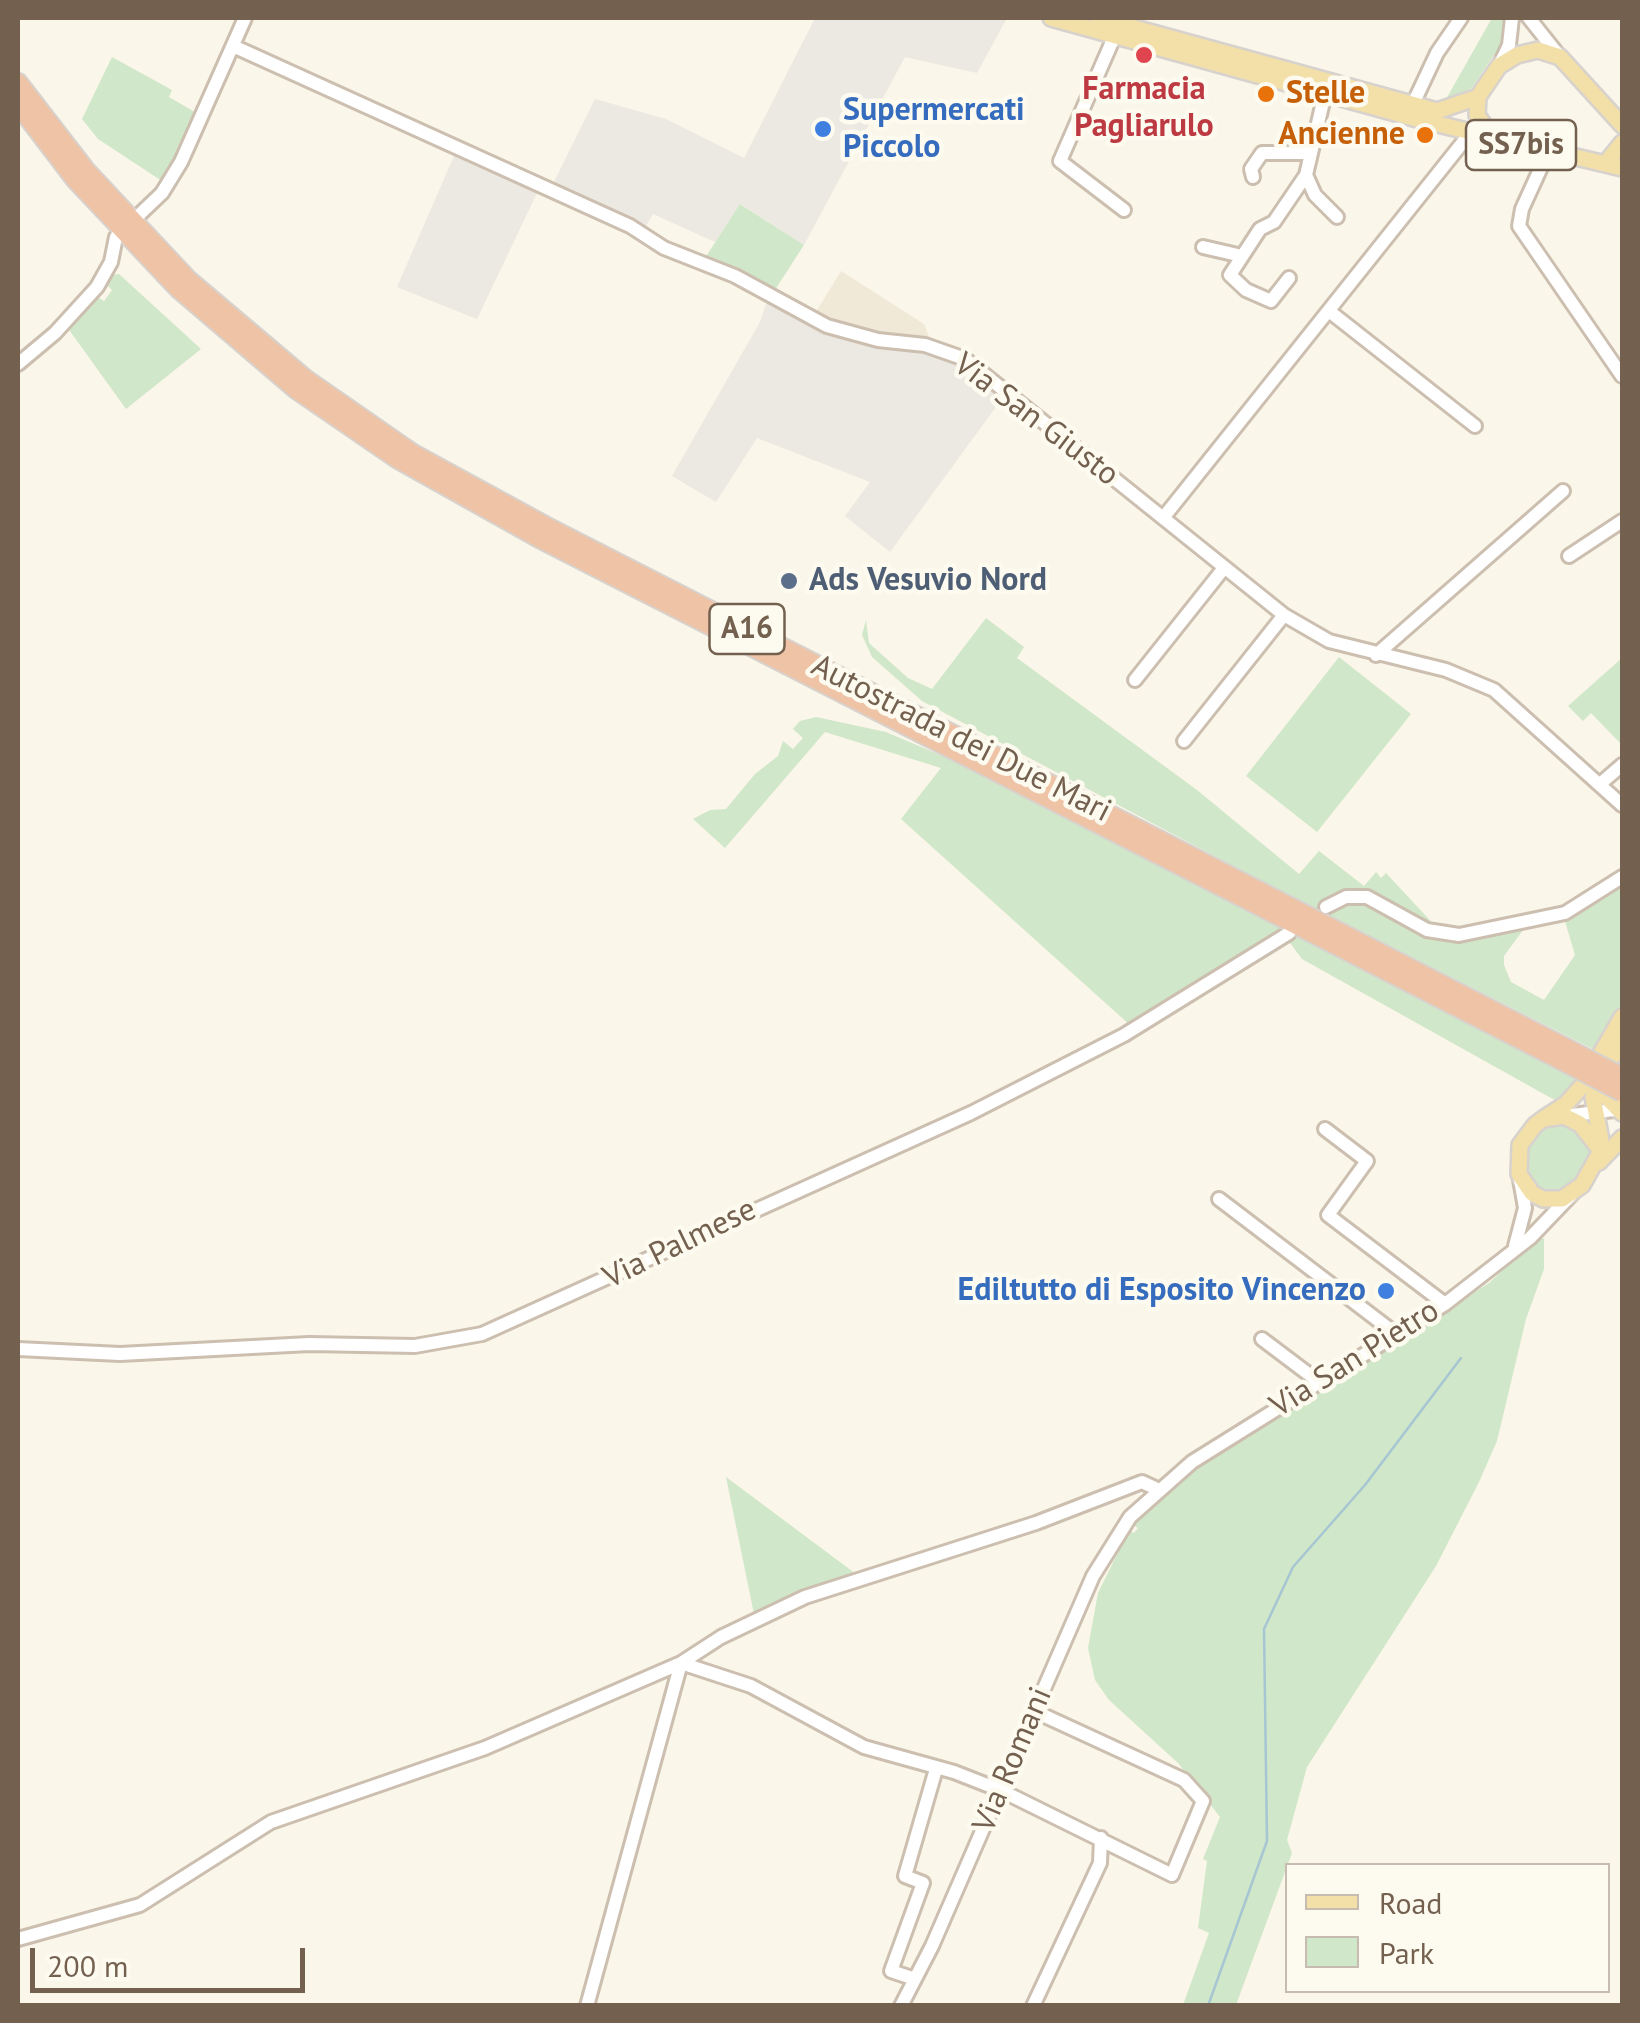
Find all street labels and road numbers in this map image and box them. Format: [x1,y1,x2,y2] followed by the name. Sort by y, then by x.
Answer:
[1466,120,1576,170] road number: SS7bis
[946,346,1126,494] street label: Via San Giusto
[710,604,784,654] road number: A16
[805,647,1117,831] street label: Autostrada dei Due Mari
[597,1191,763,1297] street label: Via Palmese
[1264,1292,1446,1426] street label: Via San Pietro
[965,1682,1061,1838] street label: Via Romani

